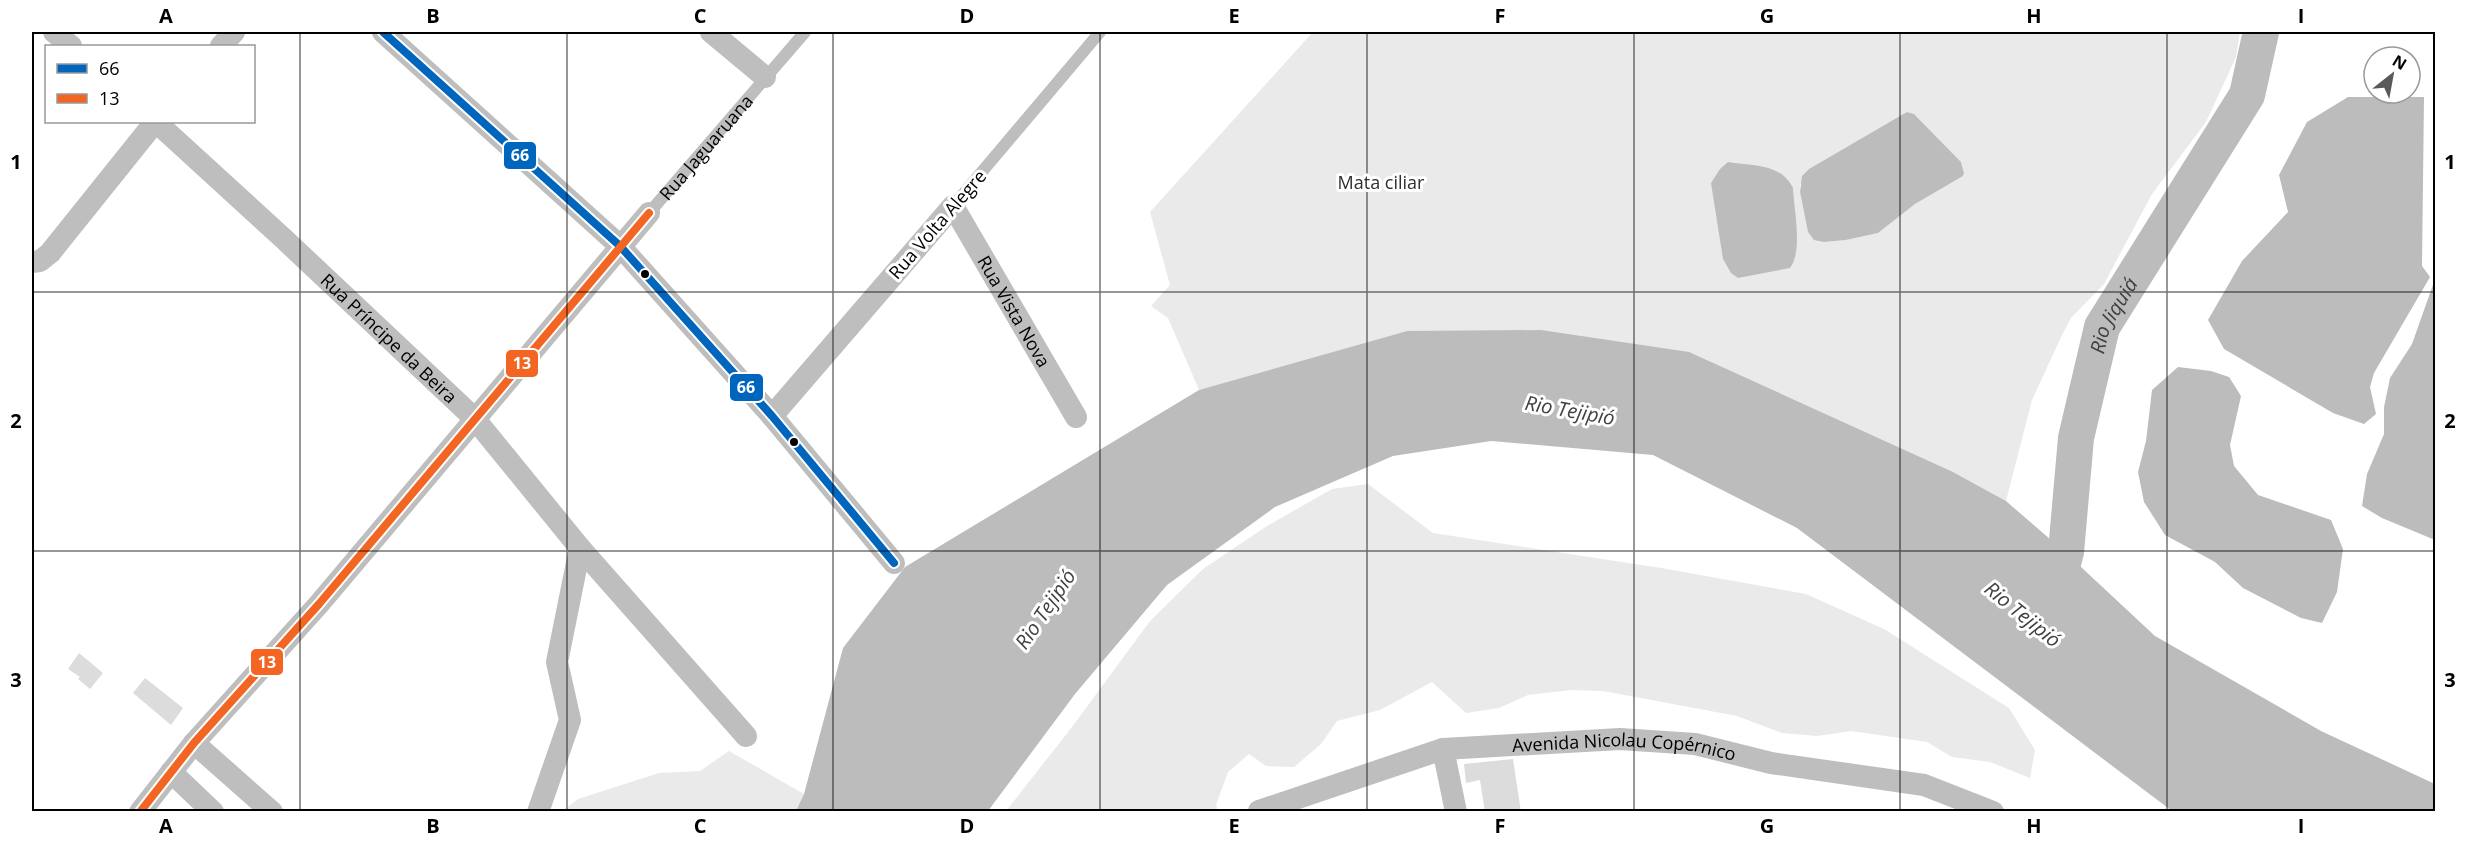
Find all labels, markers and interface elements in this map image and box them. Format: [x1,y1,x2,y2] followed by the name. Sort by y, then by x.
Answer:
[159,2,173,29] text: A
[426,2,440,29] text: B
[694,2,707,29] text: C
[960,2,974,29] text: D
[1228,2,1240,29] text: E
[1495,2,1505,29] text: F
[1760,2,1774,29] text: G
[2026,2,2042,29] text: H
[2298,2,2304,29] text: I
[45,45,255,123] legend
[2362,45,2422,105] north arrow
[2388,49,2411,75] text: N
[99,56,120,80] text: 66
[99,86,120,110] text: 13
[654,89,758,205] street label: Rua Jaguaruana
[503,141,537,170] line badge: 66
[511,144,529,166] text: 66
[10,148,22,175] text: 1
[2444,148,2456,175] text: 1
[883,164,991,284] street label: Rua Volta Alegre
[1338,170,1425,194] park label: Mata ciliar
[972,251,1056,371] street label: Rua Vista Nova
[316,268,463,408] street label: Rua Príncipe da Beira
[639,268,651,280] unlabelled marker
[2083,272,2143,356] water label: Rio Jiquiá
[505,349,539,378] line badge: 13
[513,352,531,374] text: 13
[729,373,764,402] line badge: 66
[737,376,755,398] text: 66
[1523,389,1617,431] water label: Rio Tejipió
[10,407,22,434] text: 2
[2444,407,2456,434] text: 2
[788,436,800,448] unlabelled marker
[1008,564,1082,654] water label: Rio Tejipió
[1979,575,2067,653] water label: Rio Tejipió
[250,648,284,676] line badge: 13
[258,651,276,673] text: 13
[10,666,22,693] text: 3
[2444,666,2456,693] text: 3
[1511,727,1739,766] street label: Avenida Nicolau Copérnico
[159,812,173,839] text: A
[426,812,440,839] text: B
[694,812,707,839] text: C
[960,812,974,839] text: D
[1228,812,1240,839] text: E
[1495,812,1505,839] text: F
[1760,812,1774,839] text: G
[2026,812,2042,839] text: H
[2298,812,2304,839] text: I

